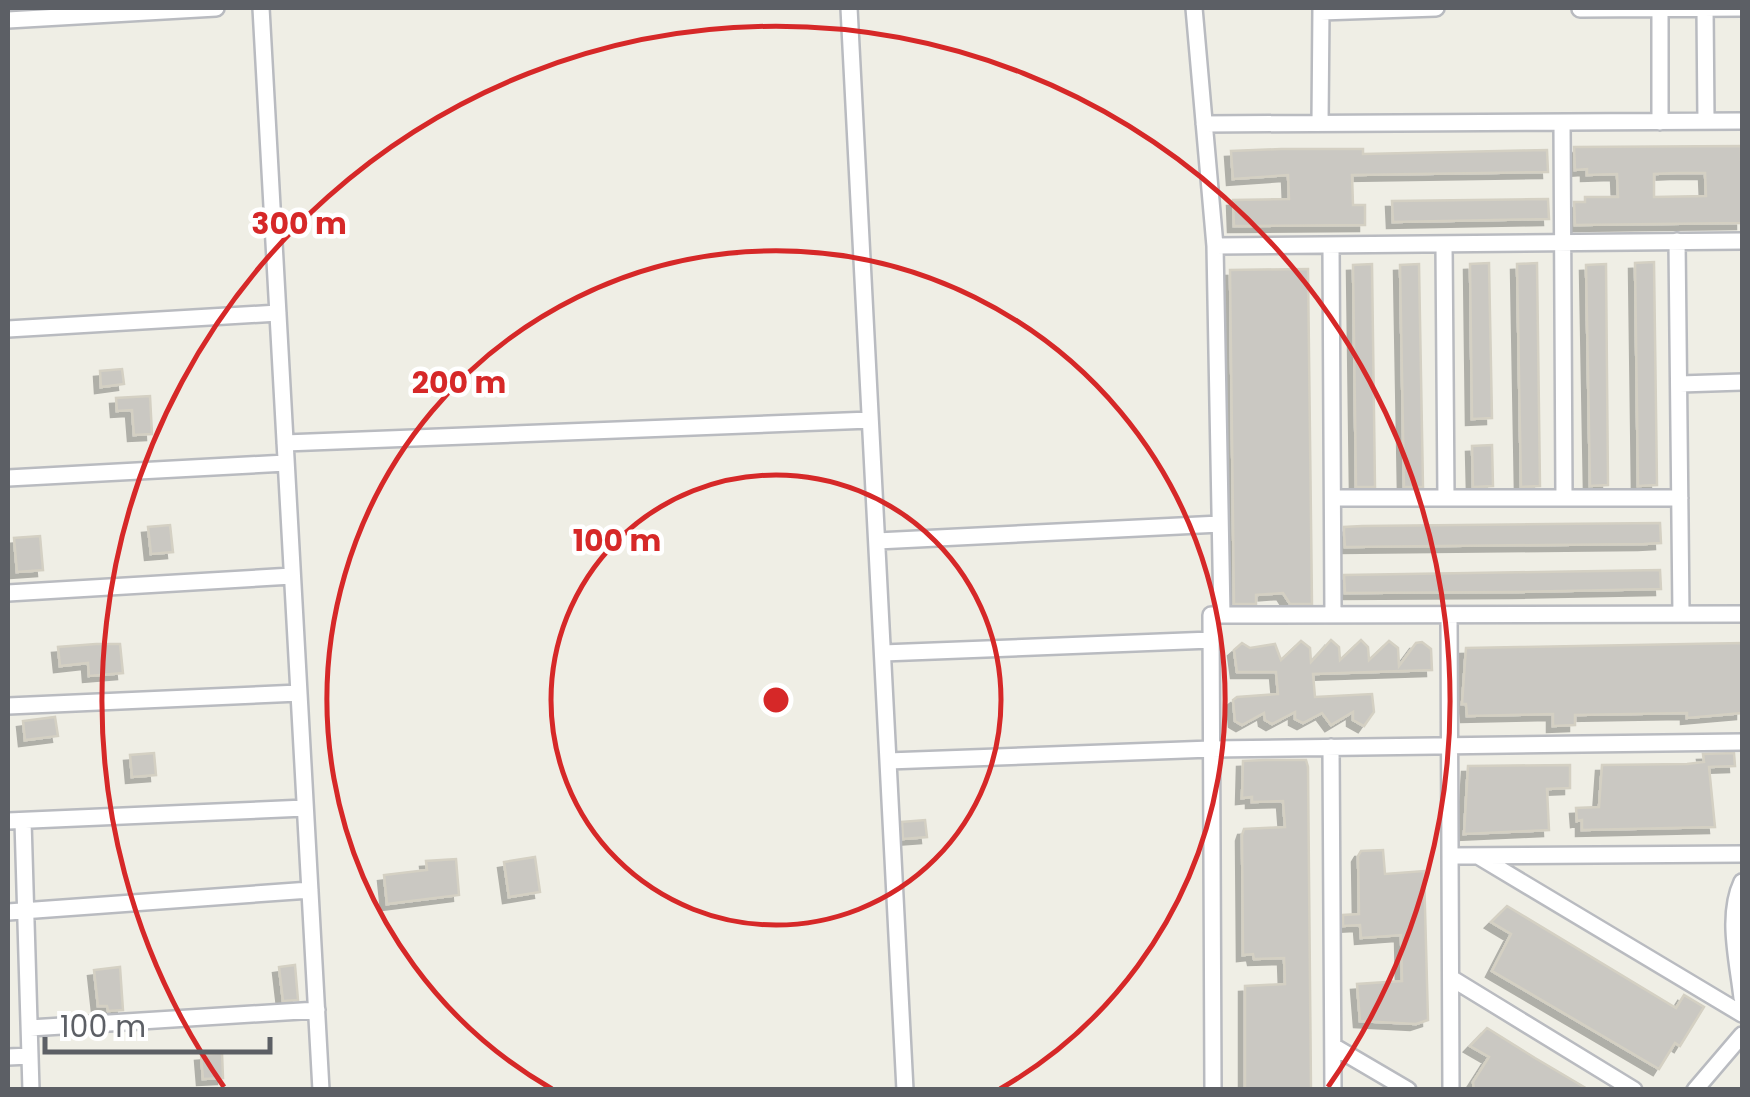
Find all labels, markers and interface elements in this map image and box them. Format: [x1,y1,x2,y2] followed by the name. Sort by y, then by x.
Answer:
[251,202,347,245] text: 300 m
[412,361,506,404] text: 200 m
[573,519,661,562] text: 100 m
[758,682,794,718] centre of rings
[45,992,270,1054] scale bar
[60,1005,146,1048] text: 100 m

